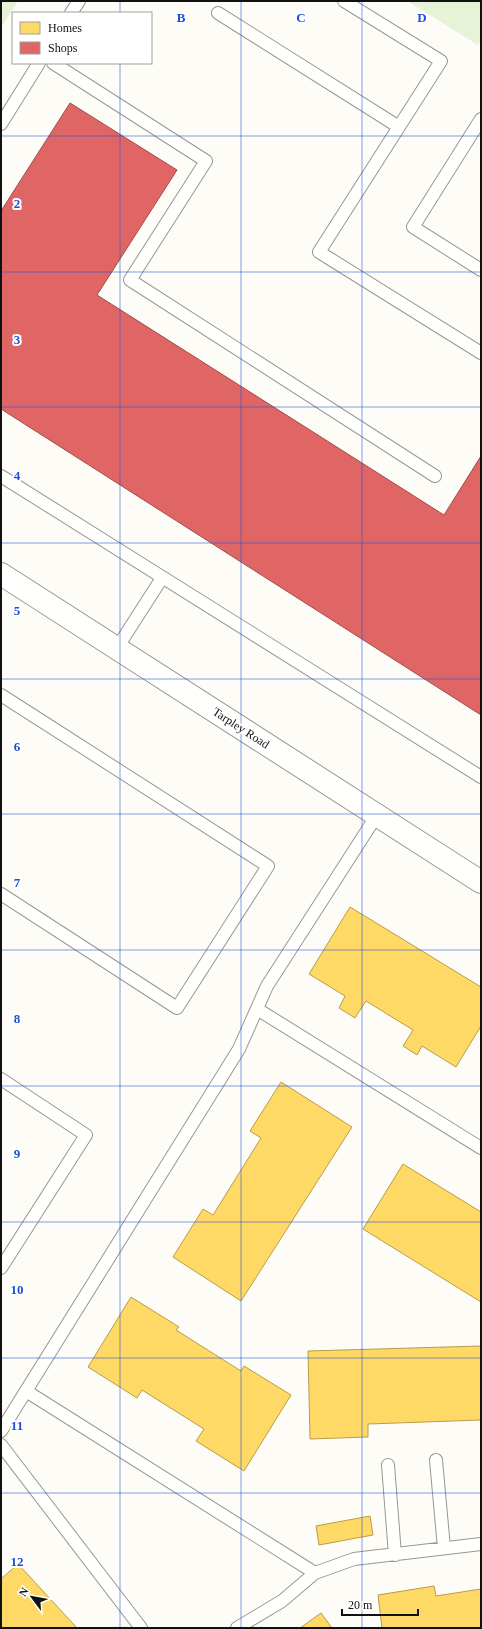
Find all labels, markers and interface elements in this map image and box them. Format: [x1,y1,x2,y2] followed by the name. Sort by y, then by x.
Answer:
[177,10,186,25] text: B
[296,10,306,25] text: C
[417,10,427,25] text: D
[12,12,152,64] legend
[48,21,82,35] text: Homes
[48,41,78,55] text: Shops
[14,196,20,211] text: 2
[14,332,21,347] text: 3
[14,468,21,483] text: 4
[14,603,21,618] text: 5
[210,704,272,752] street label: Tarpley Road
[14,739,21,754] text: 6
[14,875,21,890] text: 7
[14,1011,21,1026] text: 8
[14,1146,21,1161] text: 9
[11,1282,24,1297] text: 10
[11,1418,23,1433] text: 11
[11,1554,24,1569] text: 12
[12,1577,52,1617] north arrow
[16,1585,31,1598] text: N
[342,1591,418,1617] scale bar
[348,1598,373,1612] text: 20 m

